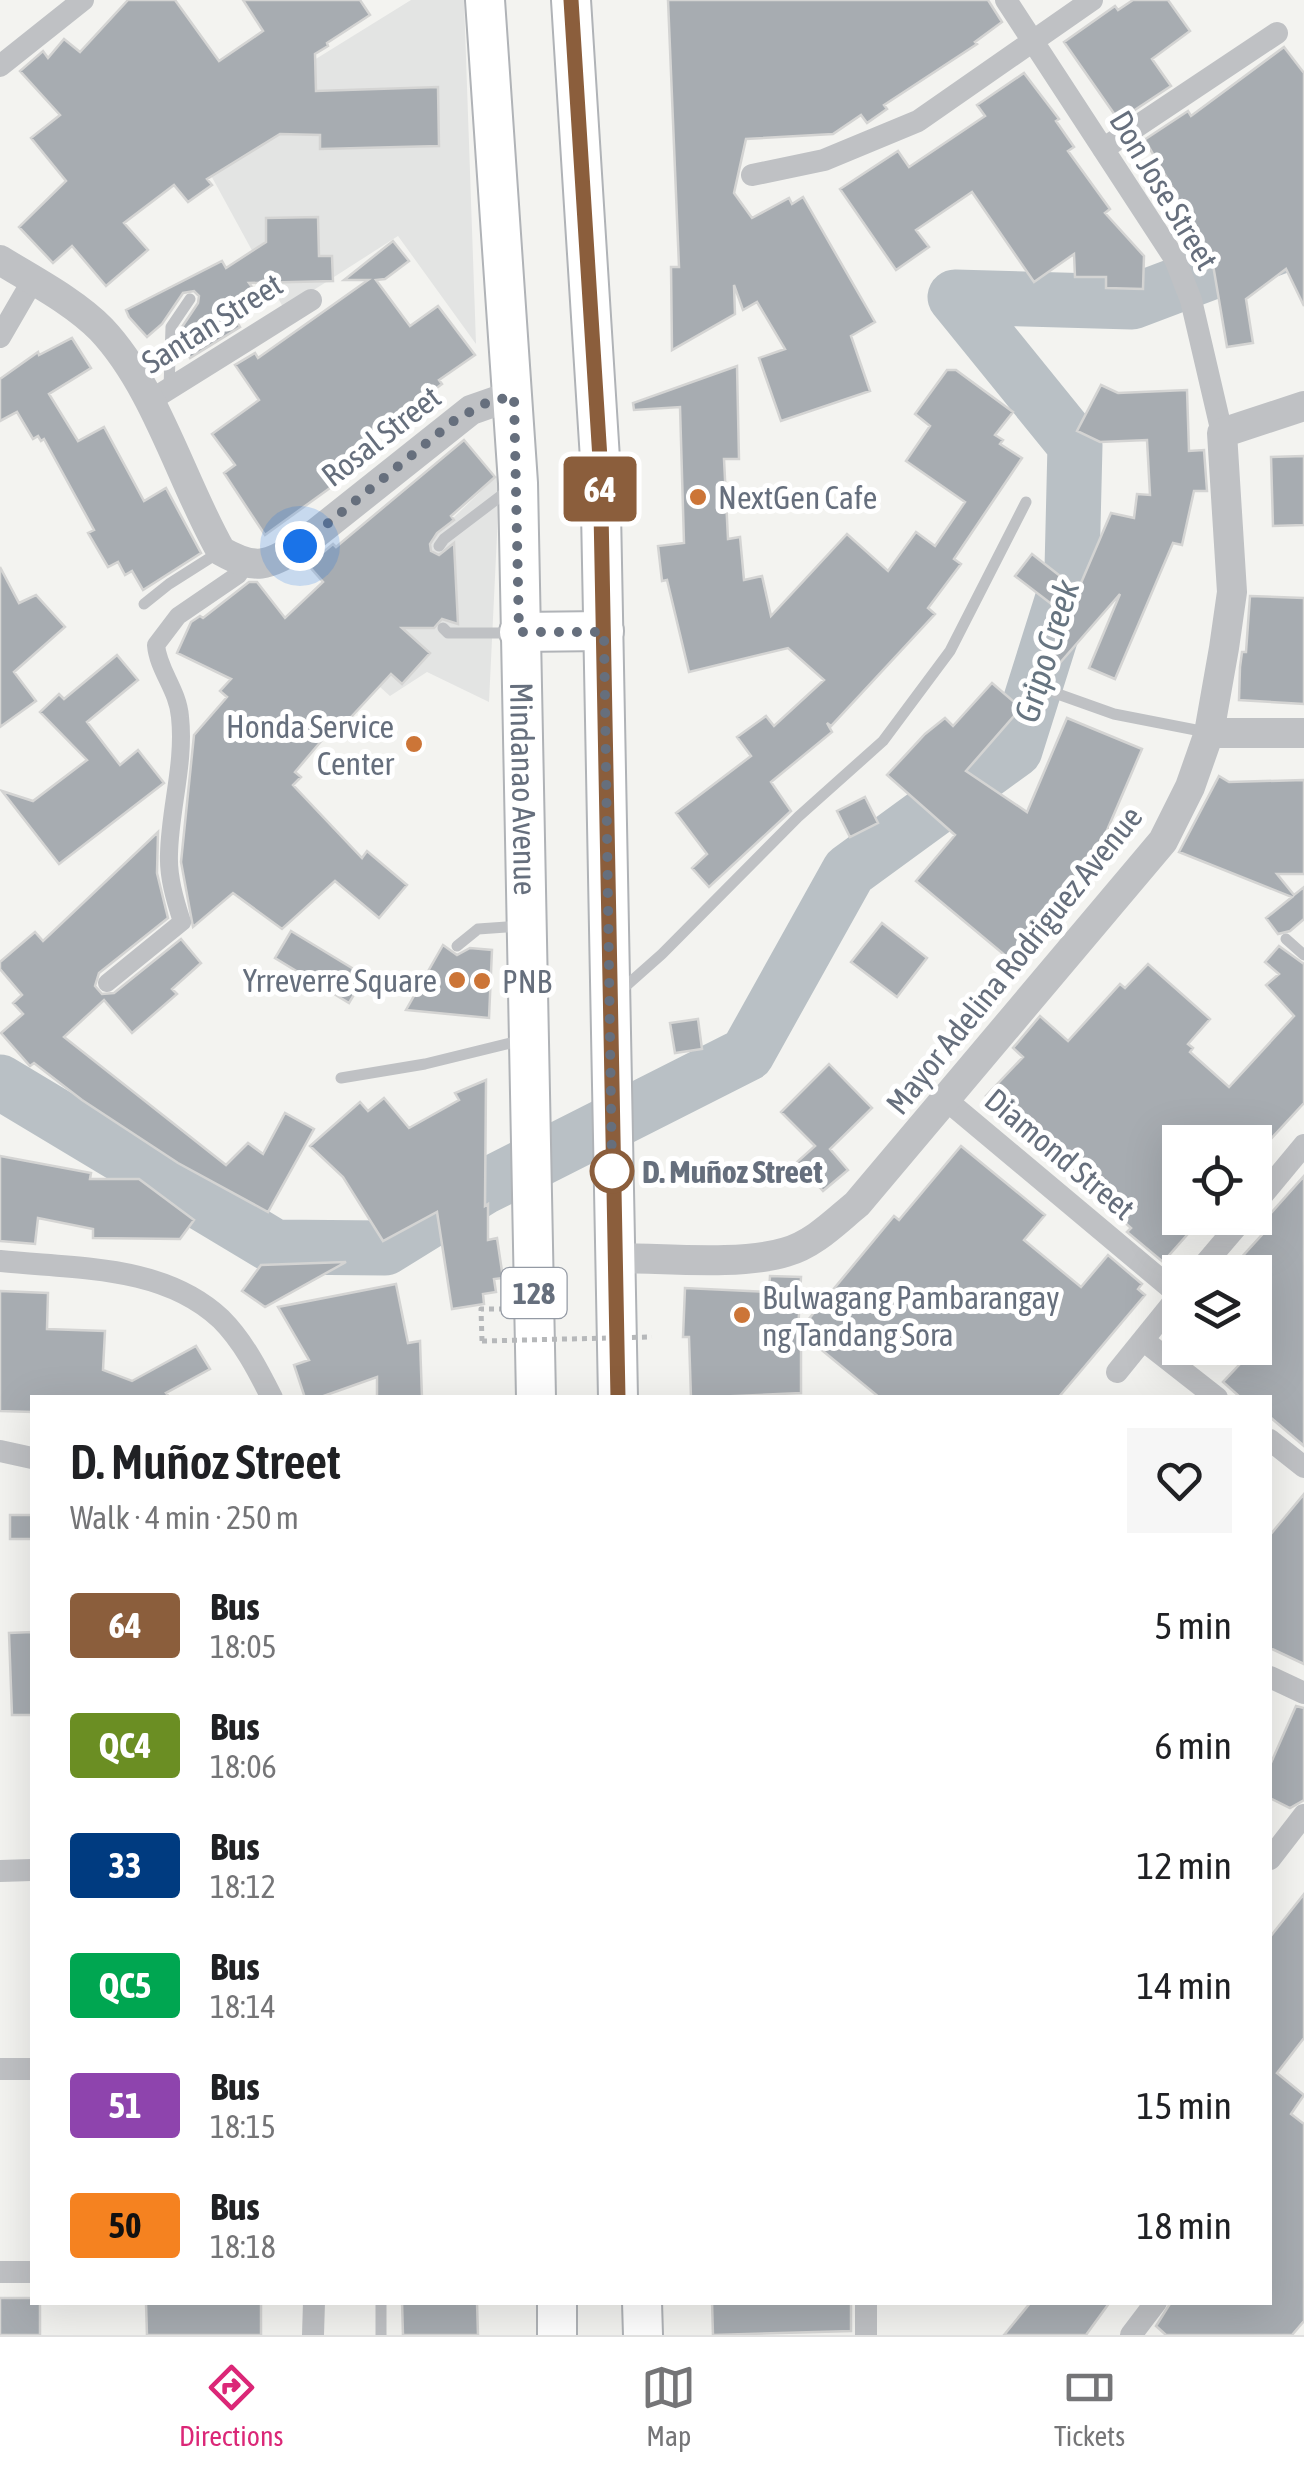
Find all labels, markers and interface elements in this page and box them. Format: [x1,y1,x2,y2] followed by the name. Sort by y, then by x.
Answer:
[1102,104,1226,276] street label: Don Jose Street
[135,265,289,381] street label: Santan Street
[314,378,448,494] street label: Rosal Street
[555,456,645,522] line badge: 64
[584,469,616,509] text: 64
[718,479,877,516] place label: NextGen Cafe
[687,486,709,508] marker: NextGen Cafe
[275,521,325,571] your location
[1005,575,1087,727] water label: Gripo Creek
[503,682,545,896] street label: Mindanao Avenue
[226,708,395,782] place label: Honda Service Center
[403,733,425,755] marker: Honda Service Center
[878,799,1150,1121] street label: Mayor Adelina Rodriguez Avenue
[243,962,437,999] place label: Yrreverre Square
[502,963,552,1000] place label: PNB
[446,969,468,991] marker: Yrreverre Square
[471,970,493,992] marker: PNB
[978,1081,1142,1227] street label: Diamond Street
[1162,1125,1272,1365] map controls
[1162,1125,1272,1235] button: locate
[591,1150,633,1192] marker: D. Muñoz Street
[642,1153,823,1190] place label: D. Muñoz Street
[1162,1255,1272,1365] button: layers
[502,1268,566,1318] road number: 128
[762,1279,1060,1353] place label: Bulwagang Pambarangay ng Tandang Sora
[731,1304,753,1326] marker: Bulwagang Pambarangay ng Tandang Sora
[1127,1428,1232,1533] button: heart
[70,1434,341,1489] text: D. Muñoz Street
[70,1499,299,1536] text: Walk · 4 min · 250 m
[210,1585,260,1628] text: Bus
[1154,1604,1232,1647] text: 5 min
[109,1605,141,1645] text: 64
[210,1628,277,1665] text: 18:05
[210,1705,260,1748] text: Bus
[1154,1724,1232,1767] text: 6 min
[99,1725,151,1765] text: QC4
[210,1748,277,1785] text: 18:06
[210,1825,260,1868] text: Bus
[1137,1844,1232,1887] text: 12 min
[109,1845,141,1885] text: 33
[210,1868,276,1905] text: 18:12
[210,1945,260,1988] text: Bus
[1137,1964,1232,2007] text: 14 min
[99,1965,151,2005] text: QC5
[210,1988,276,2025] text: 18:14
[210,2065,260,2108] text: Bus
[1137,2084,1232,2127] text: 15 min
[109,2085,141,2125] text: 51
[210,2108,276,2145] text: 18:15
[210,2185,260,2228] text: Bus
[1137,2204,1232,2247] text: 18 min
[109,2205,141,2245] text: 50
[210,2228,276,2265] text: 18:18
[179,2360,283,2452] tab: Directions
[641,2360,696,2452] tab: Map
[1054,2360,1125,2452] tab: Tickets

